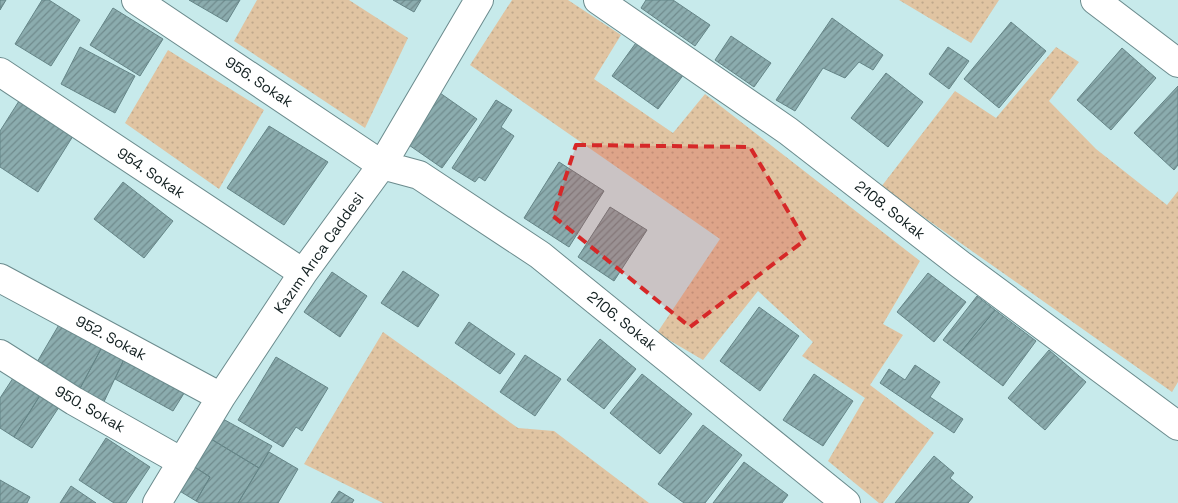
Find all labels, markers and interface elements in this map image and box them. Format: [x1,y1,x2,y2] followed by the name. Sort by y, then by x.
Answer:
[222,52,297,111] street label: 956. Sokak
[114,143,189,202] street label: 954. Sokak
[851,176,929,243] street label: 2108. Sokak
[270,188,368,317] street label: Kazım Arıca Caddesi
[584,287,661,355] street label: 2106. Sokak
[73,311,150,364] street label: 952. Sokak
[52,381,129,436] street label: 950. Sokak

